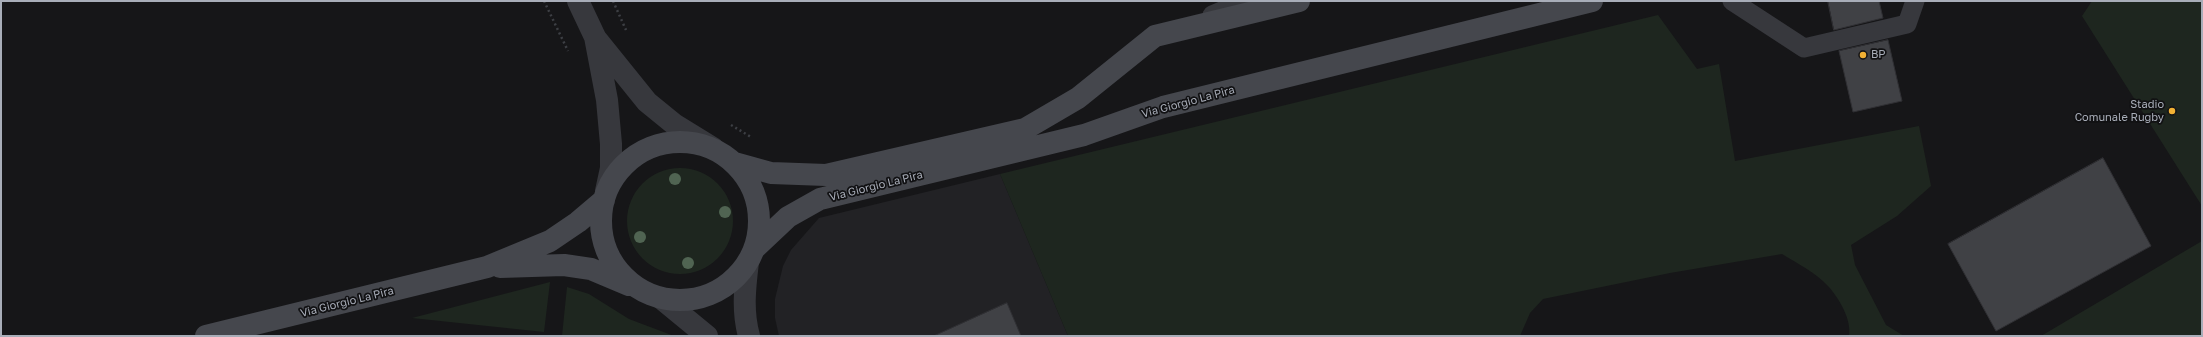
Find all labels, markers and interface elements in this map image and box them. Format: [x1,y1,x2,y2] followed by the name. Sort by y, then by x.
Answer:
[1871,48,1886,62] place label: BP
[1858,50,1868,60] marker: BP
[1140,83,1236,121] street label: Via Giorgio La Pira
[2075,98,2164,124] place label: Stadio Comunale Rugby
[2167,106,2177,116] marker: Stadio Comunale Rugby
[828,168,924,204] street label: Via Giorgio La Pira
[299,284,395,320] street label: Via Giorgio La Pira

